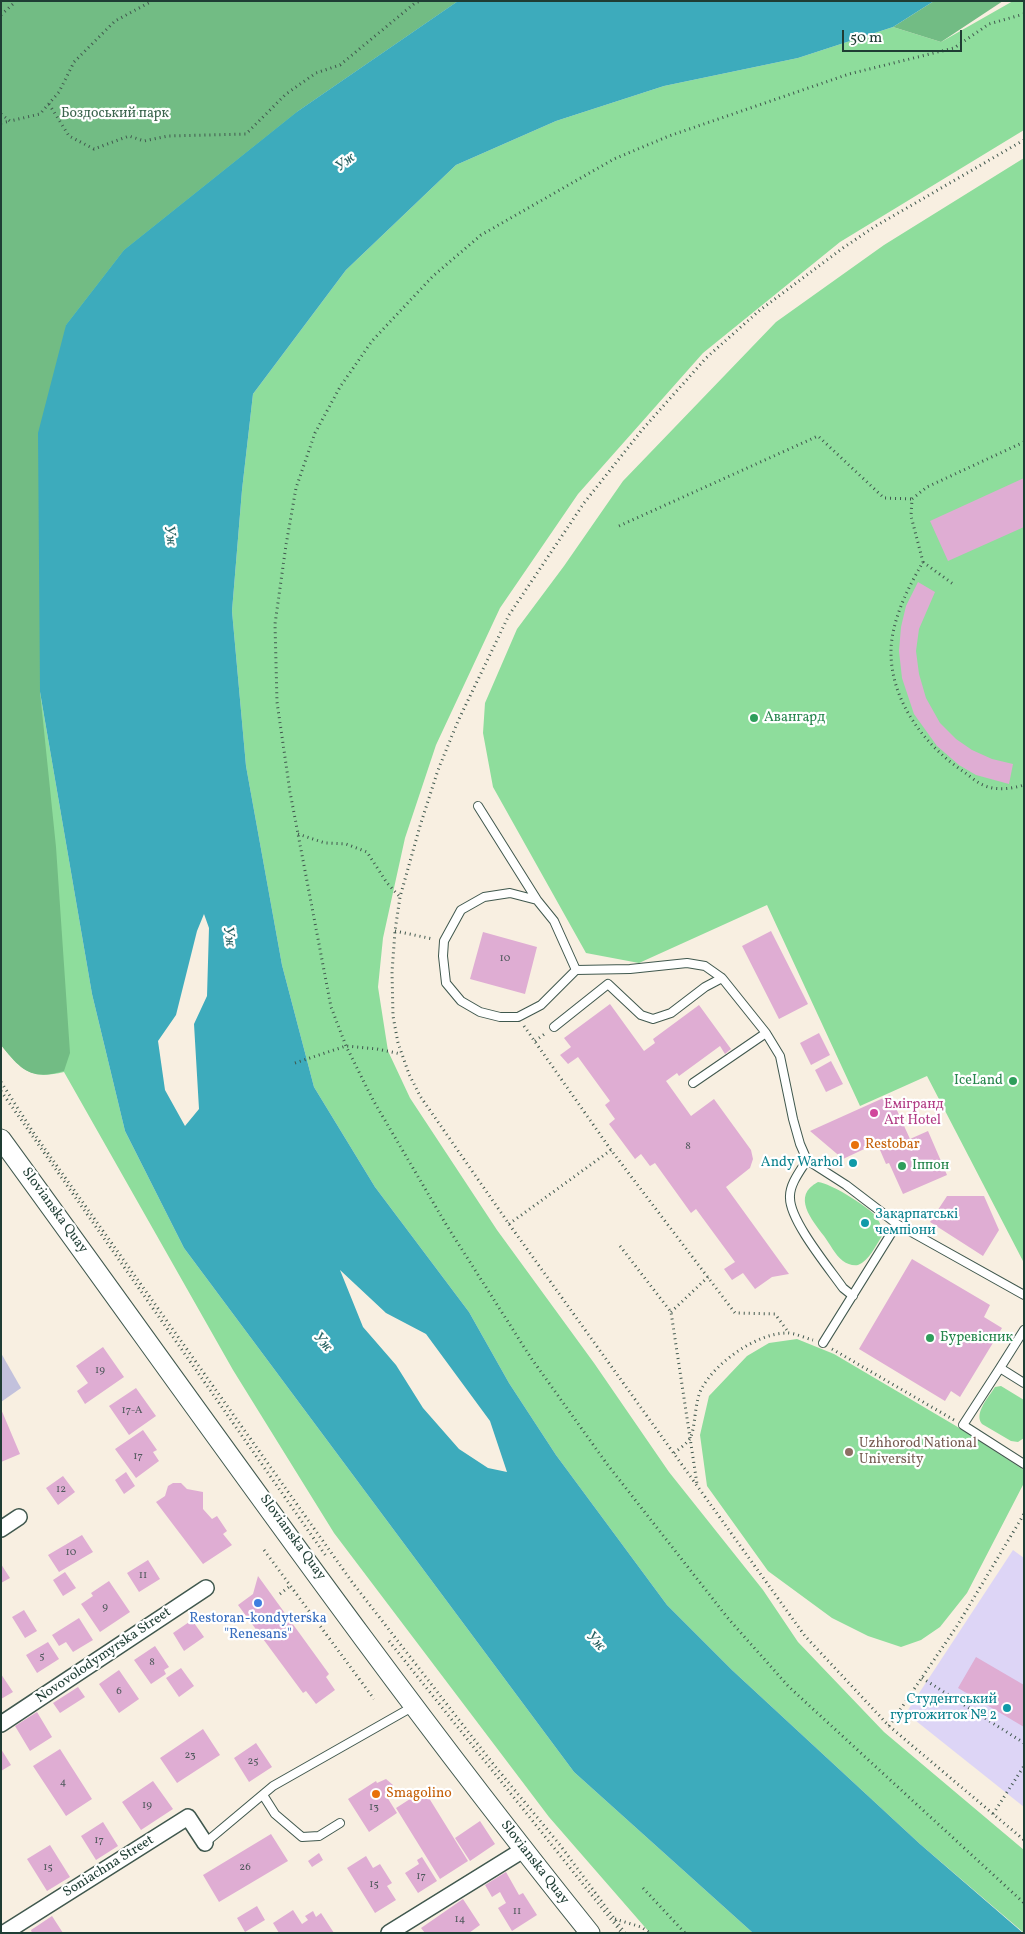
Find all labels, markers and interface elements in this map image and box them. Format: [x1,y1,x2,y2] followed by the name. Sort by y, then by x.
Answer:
[845,20,965,52] scale bar
[850,28,882,49] text: 50 m
[61,106,169,122] park label: Боздоський парк
[332,150,360,176] water label: Уж
[159,525,179,547] water label: Уж
[764,710,825,726] place label: Авангард
[748,712,760,724] marker: Авангард
[218,926,238,948] water label: Уж
[500,952,510,966] house number: 10
[954,1073,1003,1089] place label: IceLand
[1007,1075,1019,1087] marker: IceLand
[884,1097,944,1130] place label: Емігранд Art Hotel
[868,1107,880,1119] marker: Емігранд Art Hotel
[865,1137,920,1153] place label: Restobar
[849,1139,861,1151] marker: Restobar
[685,1140,691,1154] house number: 8
[761,1155,843,1171] place label: Andy Warhol
[847,1157,859,1169] marker: Andy Warhol
[912,1158,949,1174] place label: Іппон
[896,1160,908,1172] marker: Іппон
[17,1165,91,1257] street label: Slovianska Quay
[875,1207,958,1240] place label: Закарпатські чемпіони
[859,1217,871,1229] marker: Закарпатські чемпіони
[309,1329,335,1357] water label: Уж
[940,1330,1013,1346] place label: Буревісник
[924,1332,936,1344] marker: Буревісник
[95,1364,105,1378] house number: 19
[122,1404,142,1418] house number: 17-А
[859,1436,977,1468] place label: Uzhhorod National University
[843,1446,855,1458] marker: Uzhhorod National University
[133,1450,143,1464] house number: 17
[56,1483,66,1497] house number: 12
[255,1492,329,1584] street label: Slovianska Quay
[66,1546,76,1560] house number: 10
[139,1569,147,1583] house number: 11
[252,1597,264,1609] marker: Restoran-kondyterska "Renesans"
[102,1601,108,1615] house number: 9
[33,1605,175,1707] street label: Novovolodymyrska Street
[189,1611,327,1644] place label: Restoran-kondyterska "Renesans"
[582,1628,608,1656] water label: Уж
[39,1650,45,1664] house number: 5
[149,1656,155,1670] house number: 8
[116,1685,122,1699] house number: 6
[890,1692,997,1724] place label: Студентський гуртожиток № 2
[1001,1702,1013,1714] marker: Студентський гуртожиток № 2
[184,1749,196,1763] house number: 23
[247,1755,259,1769] house number: 25
[60,1776,66,1790] house number: 4
[386,1786,452,1802] place label: Smagolino
[370,1788,382,1800] marker: Smagolino
[142,1799,152,1813] house number: 19
[369,1801,379,1815] house number: 13
[496,1818,572,1908] street label: Slovianska Quay
[61,1832,157,1902] street label: Soniachna Street
[94,1834,104,1848] house number: 17
[43,1861,53,1875] house number: 15
[239,1861,251,1875] house number: 26
[416,1870,426,1884] house number: 17
[369,1878,379,1892] house number: 15
[513,1905,521,1919] house number: 11
[455,1913,465,1927] house number: 14

